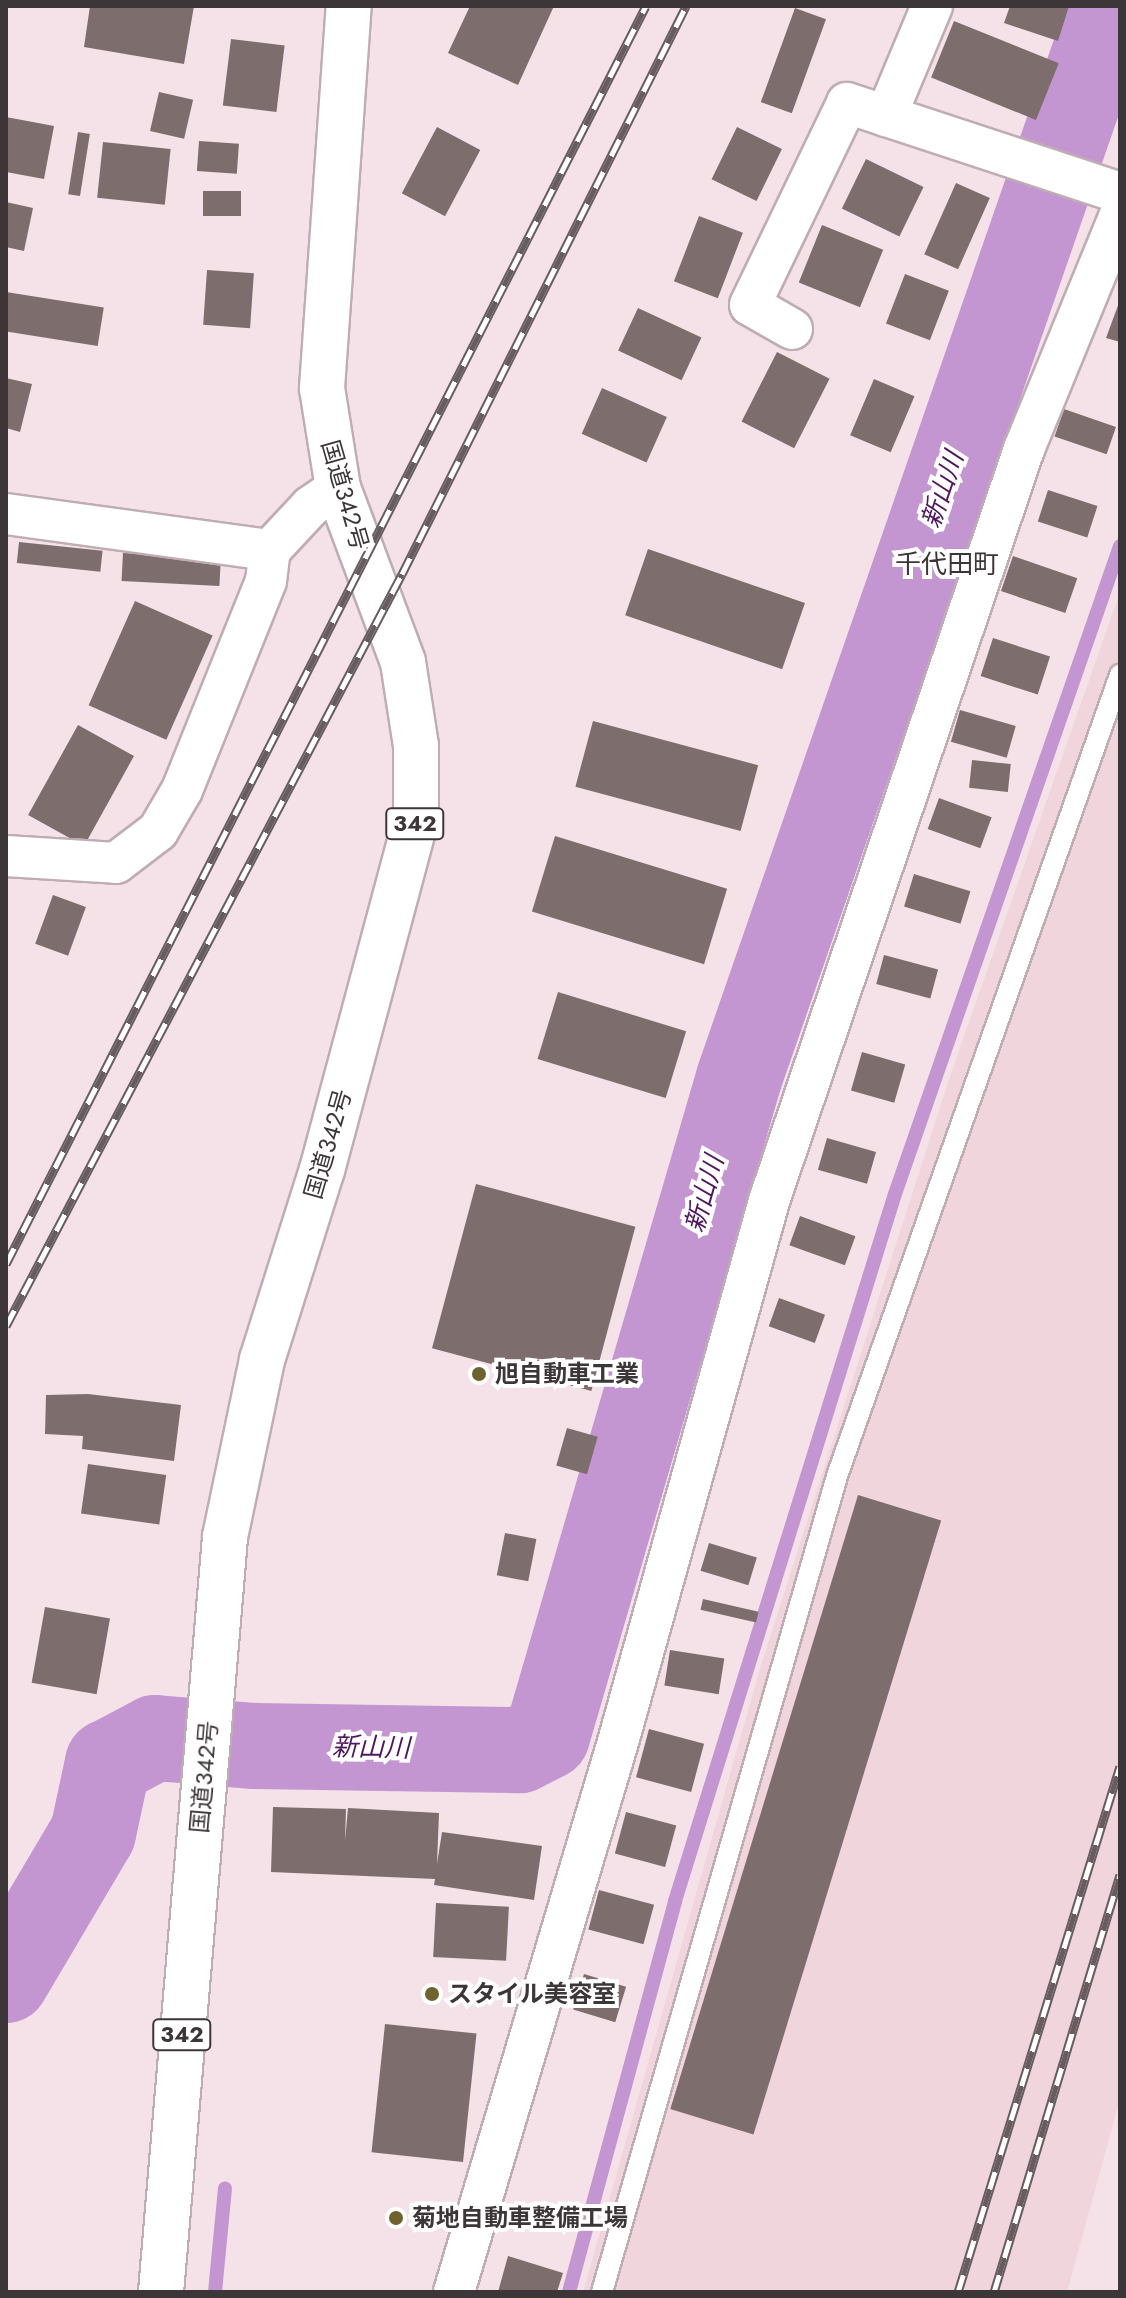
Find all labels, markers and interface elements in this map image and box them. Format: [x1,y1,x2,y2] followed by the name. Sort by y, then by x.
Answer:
[316,437,374,553] street label: 国道342号
[916,448,970,532] water label: 新山川
[895,549,999,581] district label: 千代田町
[385,806,445,842] road number: 342
[299,1086,357,1202] street label: 国道342号
[679,1152,731,1236] water label: 新山川
[495,1360,639,1388] place label: 旭自動車工業
[470,1365,488,1383] marker: 旭自動車工業
[185,1720,223,1834] street label: 国道342号
[332,1732,410,1764] water label: 新山川
[448,1980,616,2008] place label: スタイル美容室
[423,1985,441,2003] marker: スタイル美容室
[152,2017,212,2053] road number: 342
[412,2204,628,2232] place label: 菊地自動車整備工場
[387,2209,405,2227] marker: 菊地自動車整備工場

